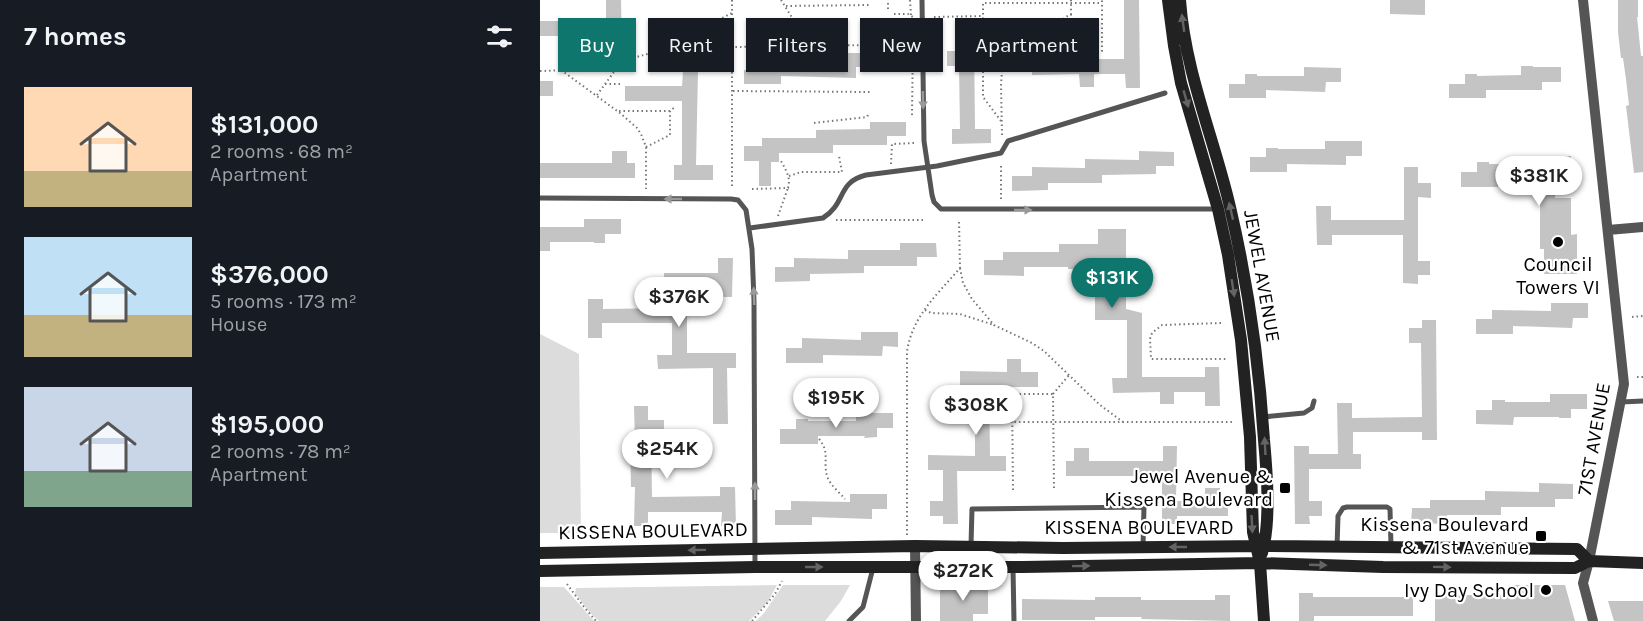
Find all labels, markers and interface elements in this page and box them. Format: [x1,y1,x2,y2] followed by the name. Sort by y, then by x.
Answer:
[1178,13,1188,32] one-way arrow
[558,18,636,72] chip: Buy
[648,18,734,72] chip: Rent
[746,18,848,72] chip: Filters
[860,18,943,72] chip: New
[955,18,1099,72] chip: Apartment
[483,20,516,53] icon: filters
[24,21,127,52] text: 7 homes
[1182,90,1191,108] one-way arrow
[918,91,928,110] one-way arrow
[210,109,319,140] text: $131,000
[72,111,144,183] icon: home
[210,140,353,163] text: 2 rooms · 68 m²
[1497,156,1581,207] pin: $381K
[210,163,308,186] text: Apartment
[1509,164,1569,187] text: $381K
[663,194,682,204] one-way arrow
[1226,202,1235,221] one-way arrow
[1014,205,1033,215] one-way arrow
[1239,208,1285,344] street label: JEWEL AVENUE
[1551,235,1565,249] marker: Council Towers VI
[1516,253,1600,299] place label: Council Towers VI
[1070,258,1154,309] pin: $131K
[210,259,329,290] text: $376,000
[72,261,144,333] icon: home
[1085,266,1139,289] text: $131K
[637,277,721,328] pin: $376K
[1229,278,1238,297] one-way arrow
[648,285,710,308] text: $376K
[749,286,758,305] one-way arrow
[210,290,357,313] text: 5 rooms · 173 m²
[210,313,267,336] text: House
[794,378,878,429] pin: $195K
[1573,381,1615,497] street label: 71ST AVENUE
[934,385,1018,436] pin: $308K
[807,386,865,409] text: $195K
[944,393,1008,416] text: $308K
[210,409,324,440] text: $195,000
[72,411,144,483] icon: home
[625,429,709,480] pin: $254K
[1260,436,1269,455] one-way arrow
[636,437,698,460] text: $254K
[210,440,351,463] text: 2 rooms · 78 m²
[210,463,308,486] text: Apartment
[1104,465,1273,511] place label: Jewel Avenue & Kissena Boulevard
[750,481,760,500] one-way arrow
[1278,481,1292,495] marker: Jewel Avenue & Kissena Boulevard
[1360,513,1529,559] place label: Kissena Boulevard & 71st Avenue
[1248,514,1257,533] one-way arrow
[1044,516,1234,539] street label: KISSENA BOULEVARD
[558,518,748,544] street label: KISSENA BOULEVARD
[1534,529,1548,543] marker: Kissena Boulevard & 71st Avenue
[1168,542,1187,552] one-way arrow
[687,545,706,555] one-way arrow
[921,551,1005,602] pin: $272K
[932,559,994,582] text: $272K
[1309,560,1328,570] one-way arrow
[1072,561,1091,571] one-way arrow
[804,562,823,572] one-way arrow
[1432,562,1451,572] one-way arrow
[1404,579,1534,602] place label: Ivy Day School
[1539,583,1553,597] marker: Ivy Day School

